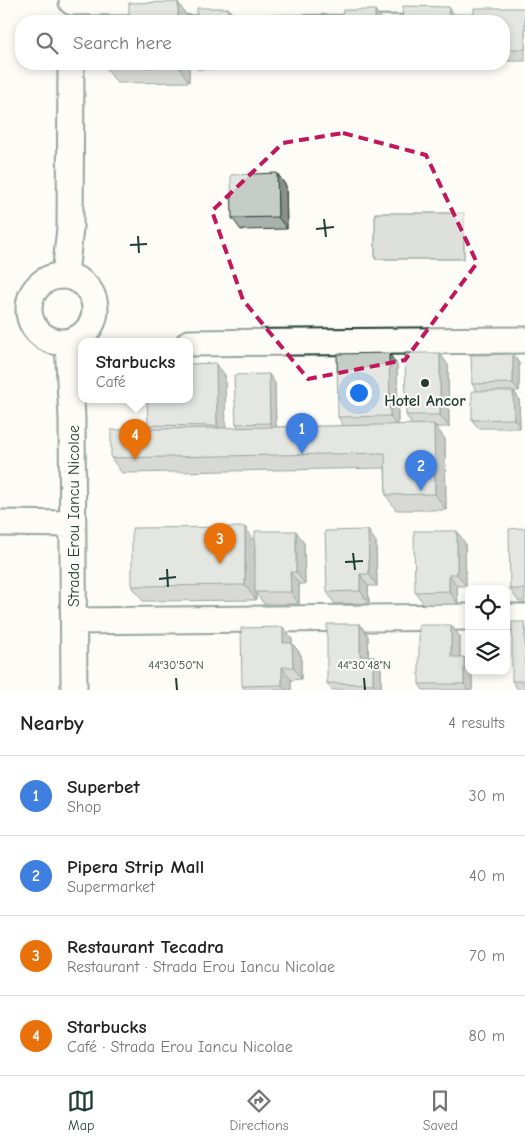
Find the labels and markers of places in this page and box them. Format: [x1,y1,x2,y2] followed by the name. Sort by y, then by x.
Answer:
[419,377,431,389] marker: Hotel Ancor
[384,392,466,410] place label: Hotel Ancor
[286,413,318,454] pin: 1
[119,419,151,460] pin: 4
[405,450,437,491] pin: 2
[204,523,236,564] pin: 3

